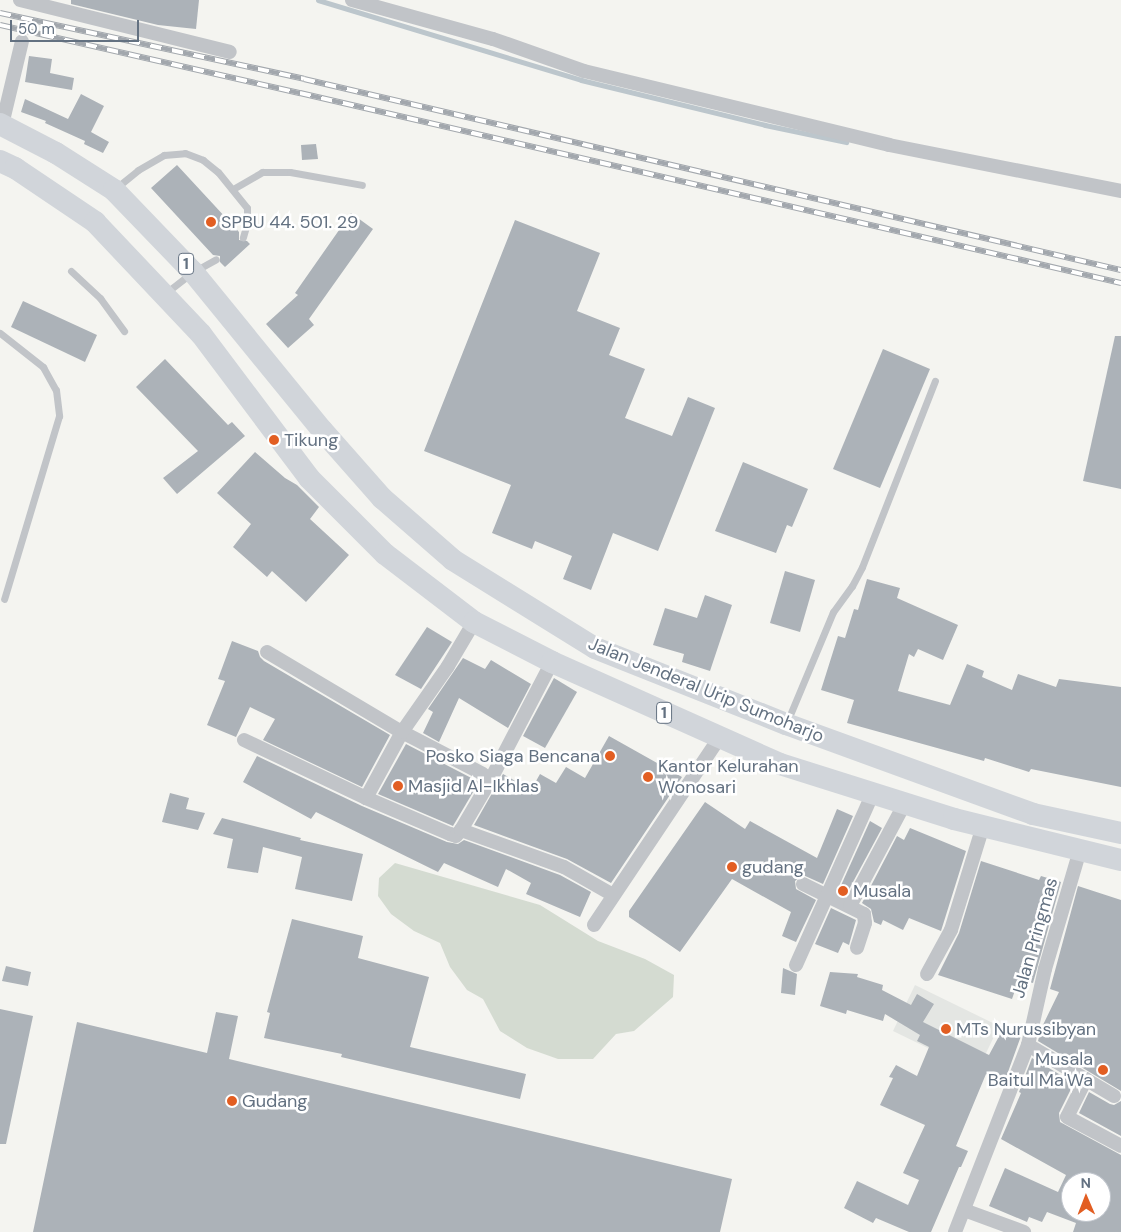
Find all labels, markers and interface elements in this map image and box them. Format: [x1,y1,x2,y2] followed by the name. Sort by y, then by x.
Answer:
[12,10,141,42] scale bar
[18,19,55,39] text: 50 m
[221,211,358,233] place label: SPBU 44. 501. 29
[205,216,217,228] marker: SPBU 44. 501. 29
[177,250,195,278] road number: 1
[284,429,338,451] place label: Tikung
[268,434,280,446] marker: Tikung
[585,633,827,747] street label: Jalan Jenderal Urip Sumoharjo
[655,700,673,726] road number: 1
[426,745,600,767] place label: Posko Siaga Bencana
[604,750,616,762] marker: Posko Siaga Bencana
[658,756,799,799] place label: Kantor Kelurahan Wonosari
[642,771,654,783] marker: Kantor Kelurahan Wonosari
[408,775,539,797] place label: Masjid Al-Ikhlas
[392,780,404,792] marker: Masjid Al-Ikhlas
[742,856,804,878] place label: gudang
[726,861,738,873] marker: gudang
[1007,875,1063,1001] street label: Jalan Pringmas
[853,880,911,902] place label: Musala
[837,885,849,897] marker: Musala
[956,1018,1096,1040] place label: MTs Nurussibyan
[940,1023,952,1035] marker: MTs Nurussibyan
[988,1049,1093,1092] place label: Musala Baitul Ma'Wa
[1097,1064,1109,1076] marker: Musala Baitul Ma'Wa
[242,1090,307,1112] place label: Gudang
[226,1095,238,1107] marker: Gudang
[1061,1172,1111,1222] north arrow
[1080,1174,1091,1192] text: N

